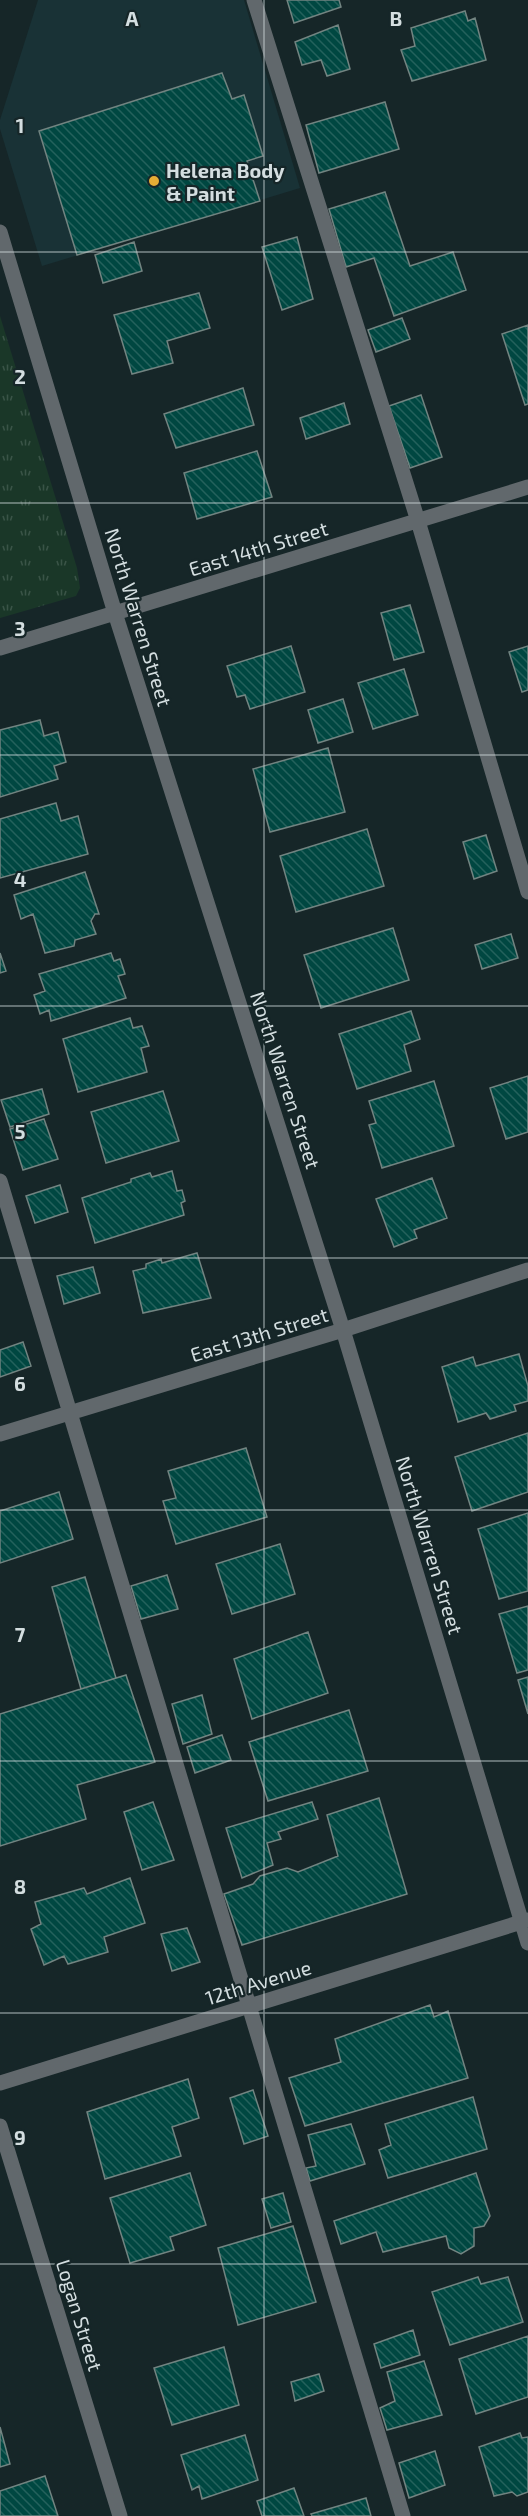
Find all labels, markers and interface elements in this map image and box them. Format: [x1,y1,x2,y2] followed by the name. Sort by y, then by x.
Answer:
[125,6,139,30] text: A
[390,6,402,30] text: B
[16,113,24,137] text: 1
[166,158,285,205] place label: Helena Body & Paint
[147,174,161,188] marker: Helena Body & Paint
[14,364,26,388] text: 2
[186,515,331,581] street label: East 14th Street
[101,525,178,709] street label: North Warren Street
[14,616,26,640] text: 3
[14,867,27,891] text: 4
[246,988,326,1172] street label: North Warren Street
[14,1119,26,1143] text: 5
[187,1302,331,1366] street label: East 13th Street
[14,1371,26,1395] text: 6
[392,1453,469,1637] street label: North Warren Street
[15,1622,26,1646] text: 7
[14,1874,26,1898] text: 8
[202,1955,314,2009] street label: 12th Avenue
[14,2125,26,2149] text: 9
[52,2256,108,2374] street label: Logan Street

